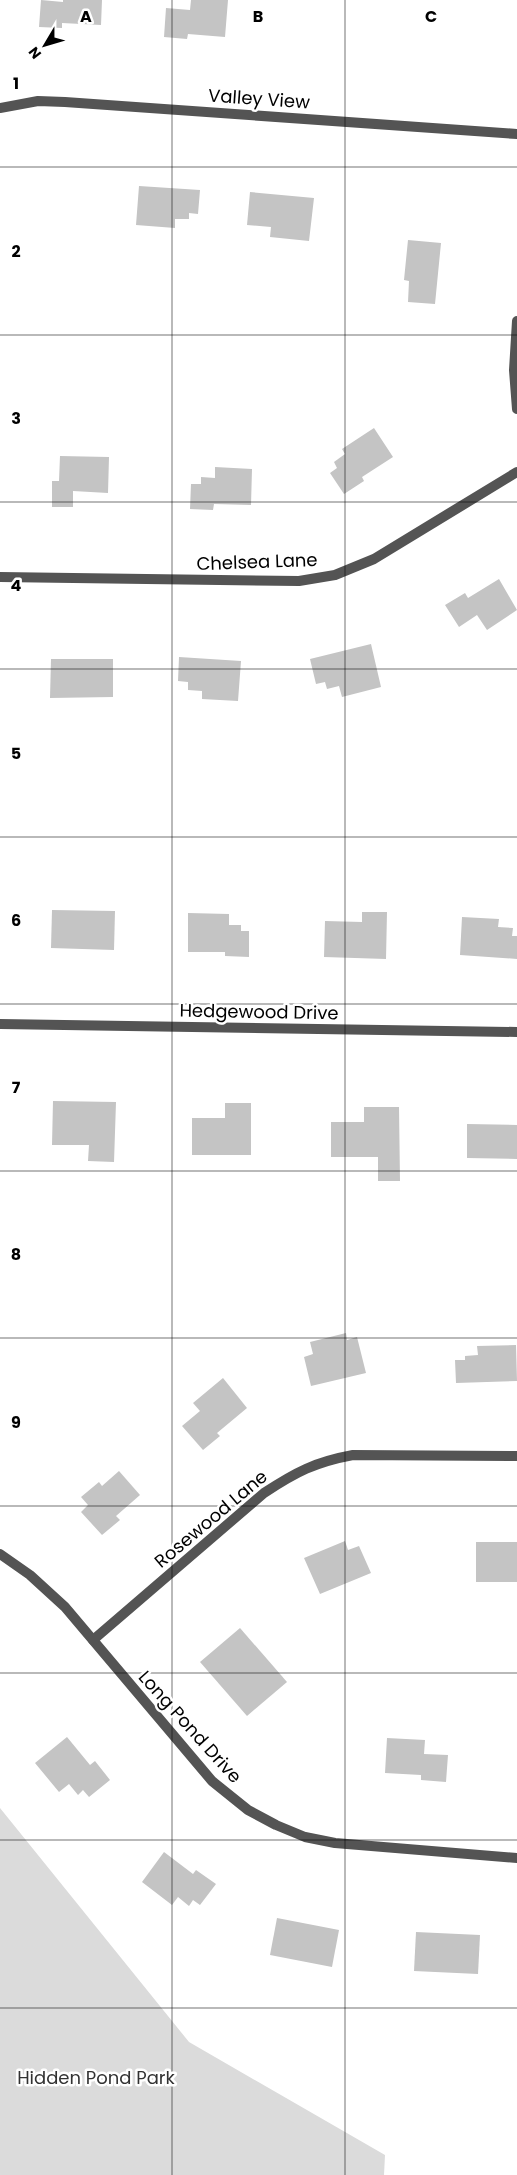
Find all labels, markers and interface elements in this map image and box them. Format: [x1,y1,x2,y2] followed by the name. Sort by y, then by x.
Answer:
[80,5,92,28] text: A
[253,5,263,28] text: B
[425,5,437,28] text: C
[20,20,70,70] north arrow
[24,43,46,63] text: N
[13,72,19,95] text: 1
[207,82,311,115] street label: Valley View
[11,240,21,263] text: 2
[11,407,21,430] text: 3
[196,547,318,576] street label: Chelsea Lane
[11,574,22,597] text: 4
[11,742,21,765] text: 5
[11,909,21,932] text: 6
[179,998,339,1025] street label: Hedgewood Drive
[12,1076,21,1099] text: 7
[11,1243,21,1266] text: 8
[11,1411,21,1434] text: 9
[149,1464,272,1573] street label: Rosewood Lane
[133,1665,248,1788] street label: Long Pond Drive
[17,2065,176,2090] park label: Hidden Pond Park

